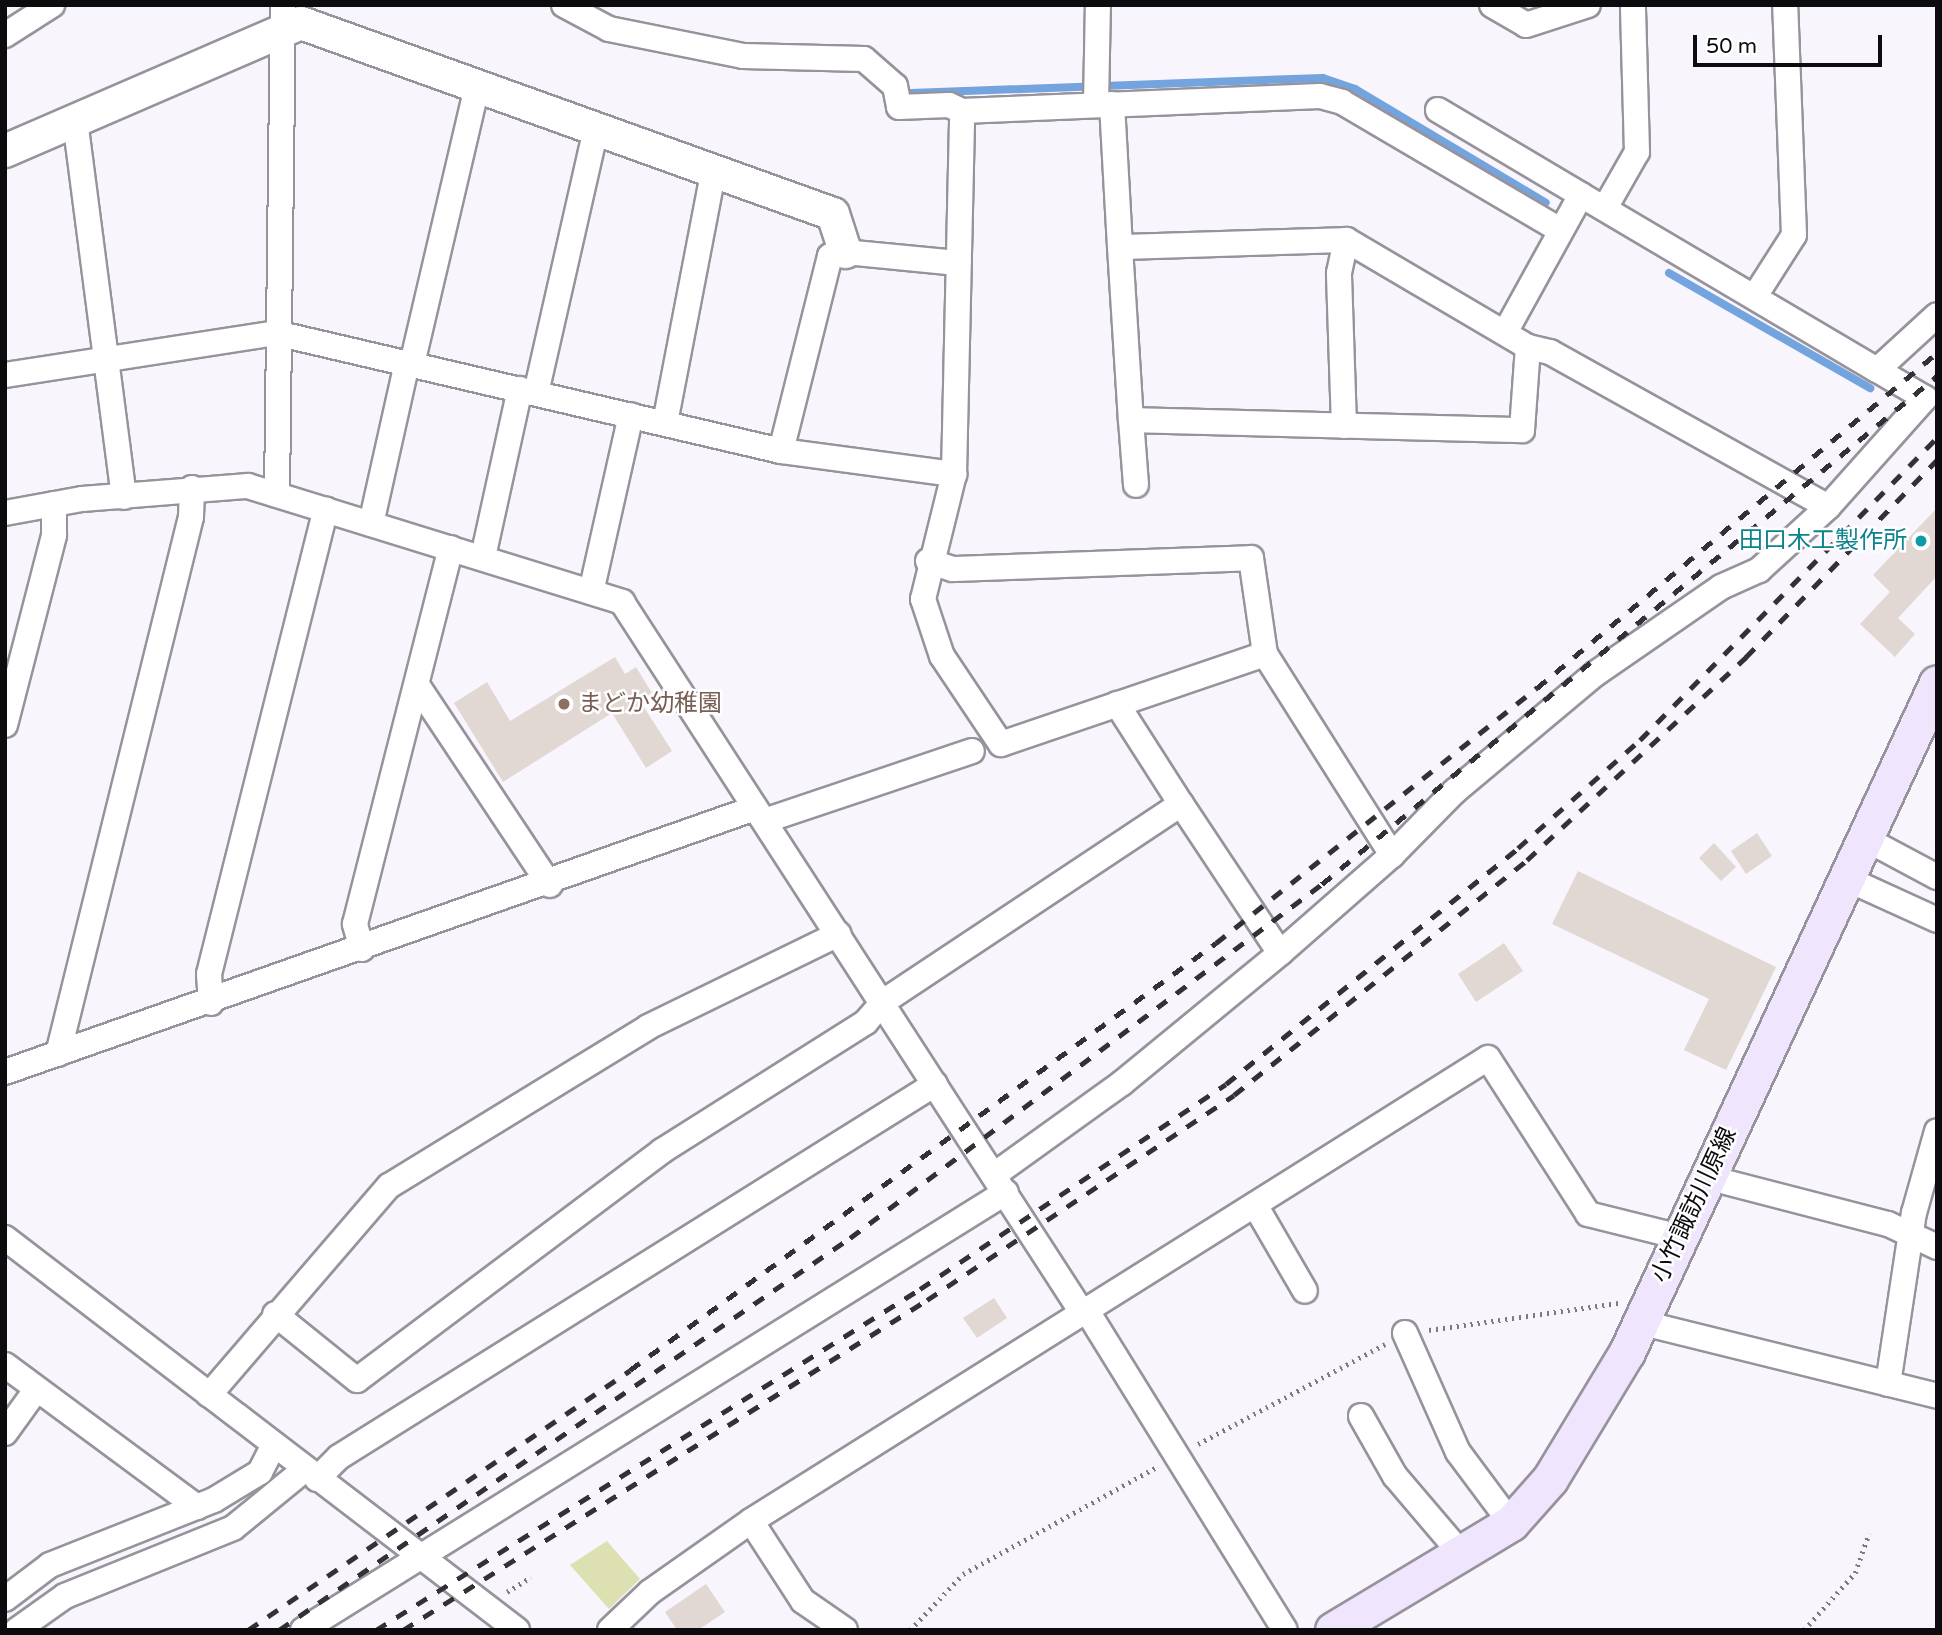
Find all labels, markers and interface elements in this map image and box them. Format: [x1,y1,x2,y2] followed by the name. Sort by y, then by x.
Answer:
[1697,21,1886,65] scale bar
[1706,34,1757,59] text: 50 m
[1739,527,1907,555] place label: 田口木工製作所
[1913,533,1929,549] marker: 田口木工製作所
[578,690,722,718] place label: まどか幼稚園
[556,696,572,712] marker: まどか幼稚園
[1645,1123,1743,1287] street label: 小竹諏訪川原線

